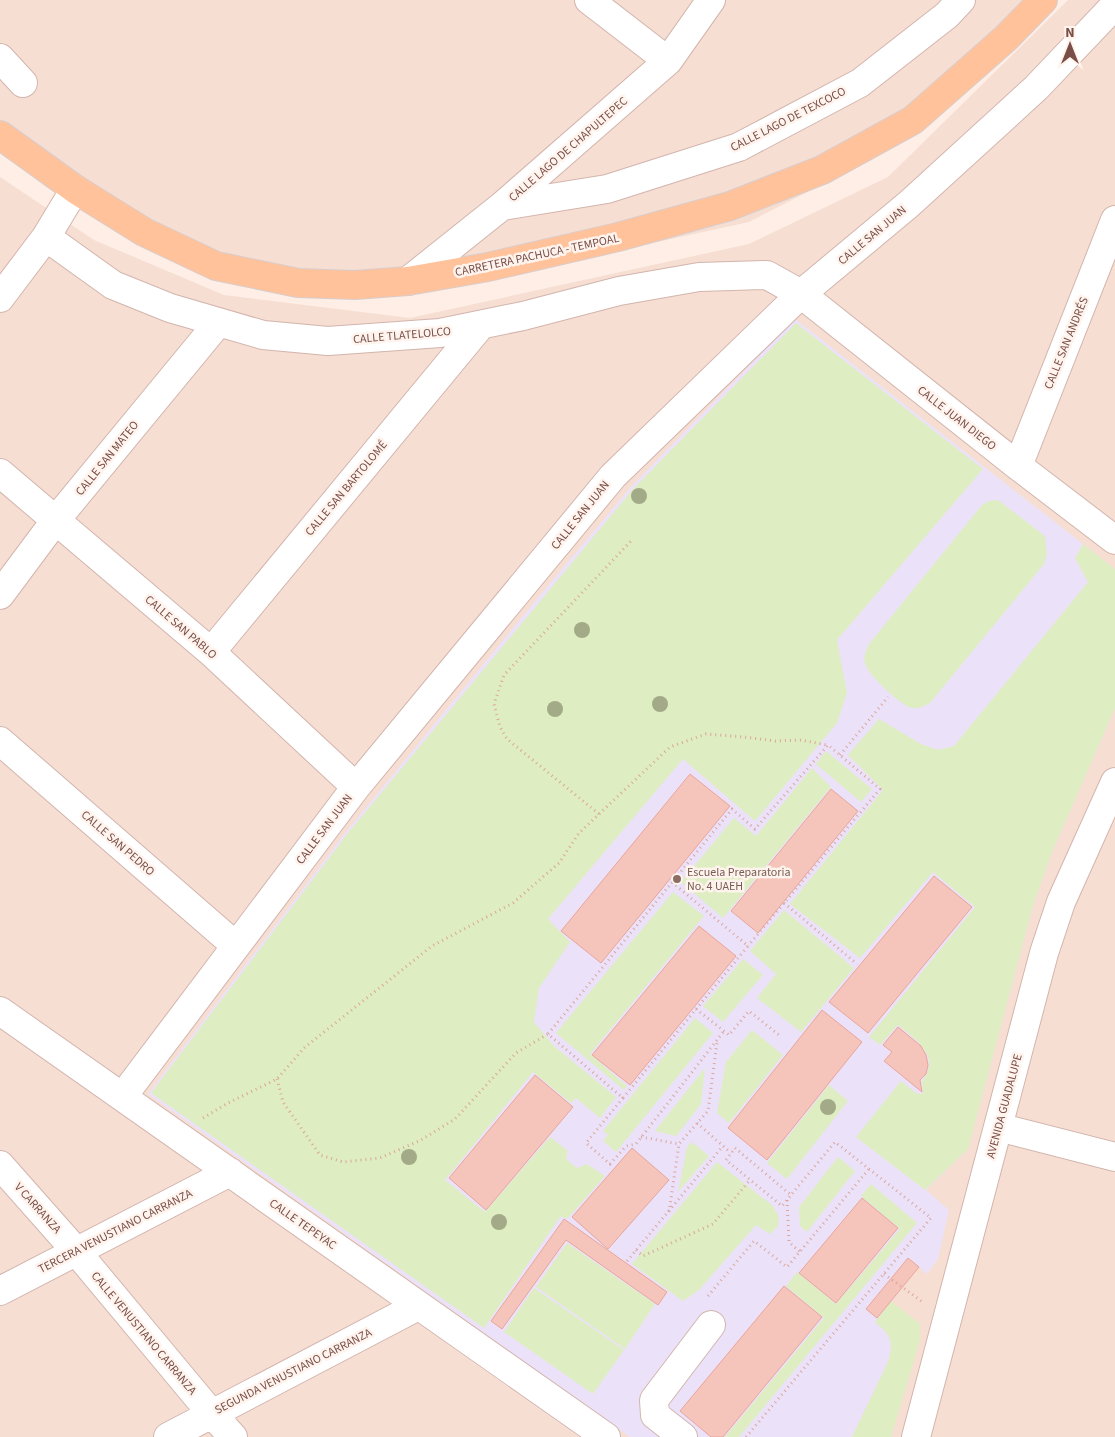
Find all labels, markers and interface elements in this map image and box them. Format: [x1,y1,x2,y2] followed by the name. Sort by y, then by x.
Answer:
[1045,20,1095,70] north arrow
[1065,23,1075,43] text: N
[728,83,849,156] street label: CALLE LAGO DE TEXCOCO
[505,93,632,206] street label: CALLE LAGO DE CHAPULTEPEC
[835,202,910,269] street label: CALLE SAN JUAN
[454,230,621,281] street label: CARRETERA PACHUCA - TEMPOAL
[1040,295,1093,392] street label: CALLE SAN ANDRÉS
[352,323,452,348] street label: CALLE TLATELOLCO
[914,382,1000,455] street label: CALLE JUAN DIEGO
[72,417,143,499] street label: CALLE SAN MATEO
[301,437,391,540] street label: CALLE SAN BARTOLOMÉ
[547,477,614,553] street label: CALLE SAN JUAN
[141,591,220,663] street label: CALLE SAN PABLO
[292,790,357,868] street label: CALLE SAN JUAN
[77,807,158,880] street label: CALLE SAN PEDRO
[687,864,790,895] place label: Escuela Preparatoria No. 4 UAEH
[671,873,683,885] marker: Escuela Preparatoria No. 4 UAEH
[982,1052,1027,1160] street label: AVENIDA GUADALUPE
[10,1179,65,1238] street label: V CARRANZA
[35,1185,196,1278] street label: TERCERA VENUSTIANO CARRANZA
[266,1195,340,1254] street label: CALLE TEPEYAC
[87,1268,201,1399] street label: CALLE VENUSTIANO CARRANZA
[212,1324,375,1419] street label: SEGUNDA VENUSTIANO CARRANZA

